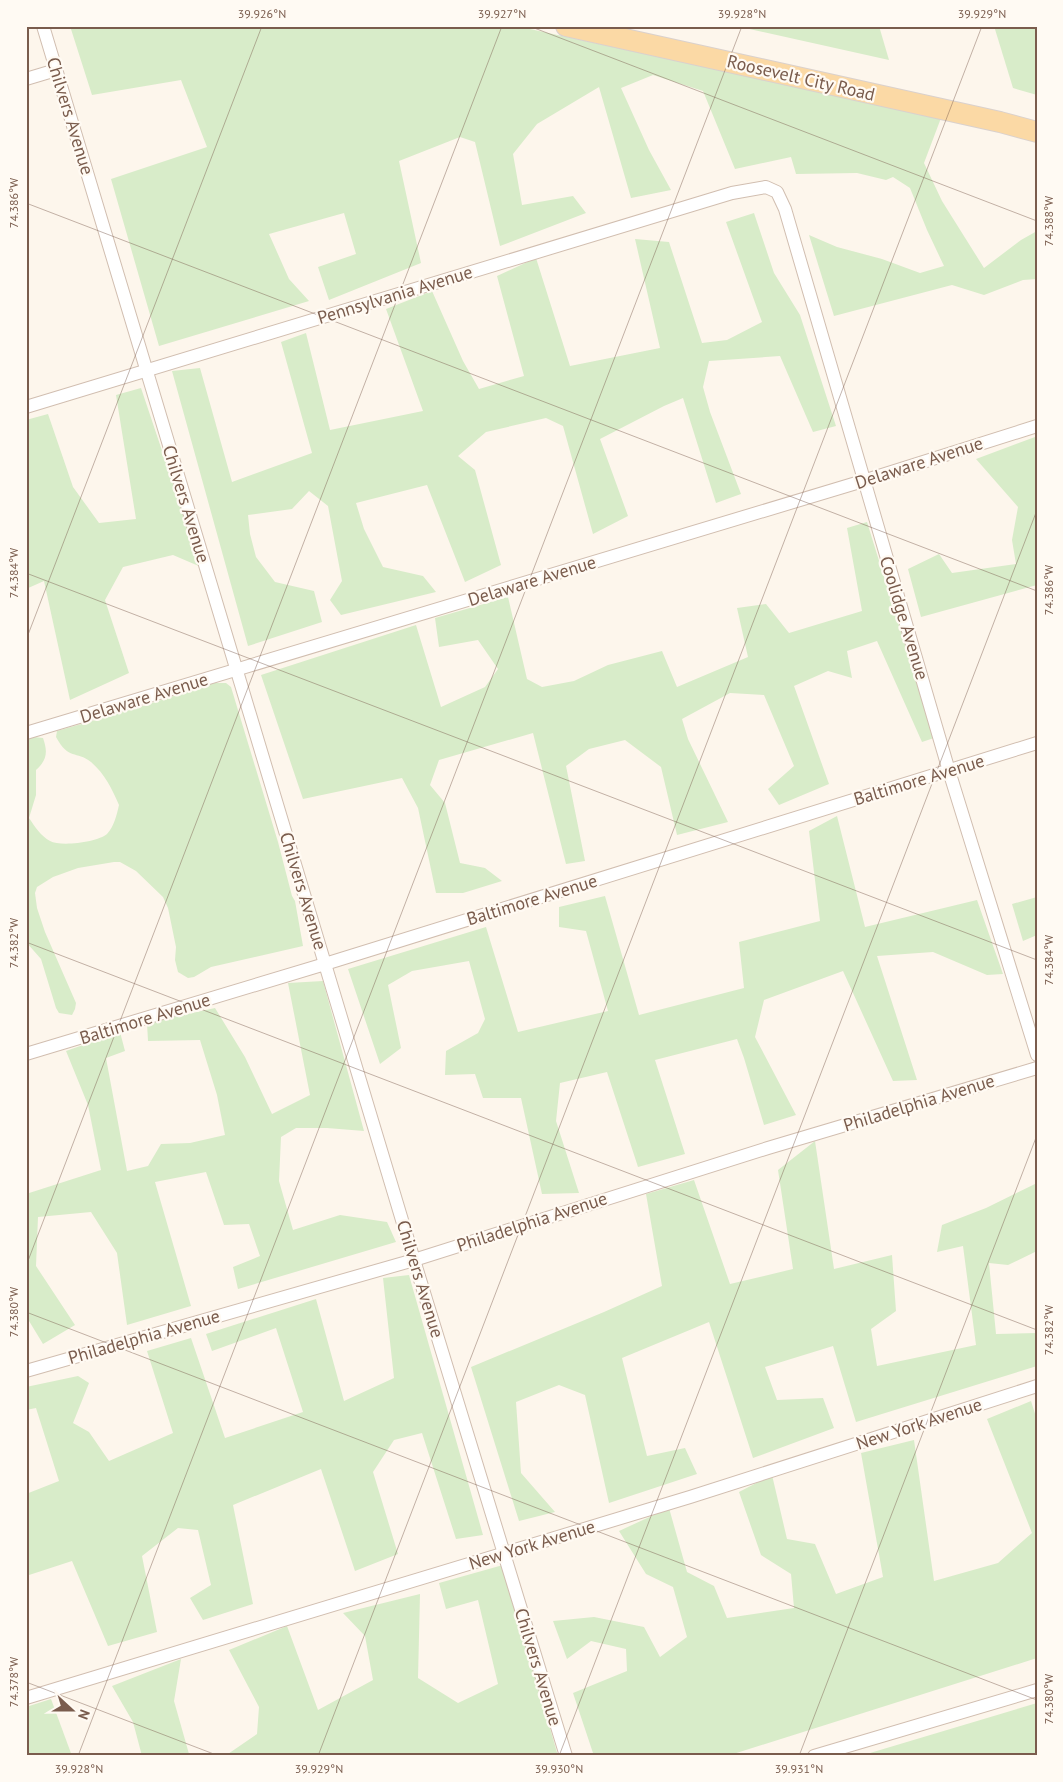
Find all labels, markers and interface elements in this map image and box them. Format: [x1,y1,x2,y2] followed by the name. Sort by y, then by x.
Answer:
[238,6,286,21] text: 39.926°N
[478,6,526,21] text: 39.927°N
[718,6,766,21] text: 39.928°N
[958,6,1006,21] text: 39.929°N
[725,49,877,106] street label: Roosevelt City Road
[42,54,99,178] street label: Chilvers Avenue
[6,178,21,228] text: 74.386°W
[1041,196,1056,246] text: 74.388°W
[314,260,475,329] street label: Pennsylvania Avenue
[852,431,986,494] street label: Delaware Avenue
[158,442,215,566] street label: Chilvers Avenue
[6,548,21,598] text: 74.384°W
[465,550,599,611] street label: Delaware Avenue
[875,553,934,682] street label: Coolidge Avenue
[1041,565,1056,615] text: 74.386°W
[77,667,211,728] street label: Delaware Avenue
[851,749,987,810] street label: Baltimore Avenue
[275,829,332,953] street label: Chilvers Avenue
[464,869,600,930] street label: Baltimore Avenue
[6,918,21,968] text: 74.382°W
[1041,935,1056,985] text: 74.384°W
[77,988,213,1049] street label: Baltimore Avenue
[841,1069,997,1136] street label: Philadelphia Avenue
[454,1186,610,1257] street label: Philadelphia Avenue
[392,1217,449,1341] street label: Chilvers Avenue
[6,1287,21,1337] text: 74.380°W
[65,1304,222,1369] street label: Philadelphia Avenue
[1041,1305,1056,1355] text: 74.382°W
[853,1392,985,1455] street label: New York Avenue
[466,1514,598,1575] street label: New York Avenue
[510,1605,567,1729] street label: Chilvers Avenue
[6,1657,21,1707] text: 74.378°W
[1041,1674,1056,1724] text: 74.380°W
[48,1684,98,1734] north arrow
[74,1707,94,1722] text: N
[55,1761,103,1776] text: 39.928°N
[295,1761,343,1776] text: 39.929°N
[535,1761,583,1776] text: 39.930°N
[775,1761,823,1776] text: 39.931°N

